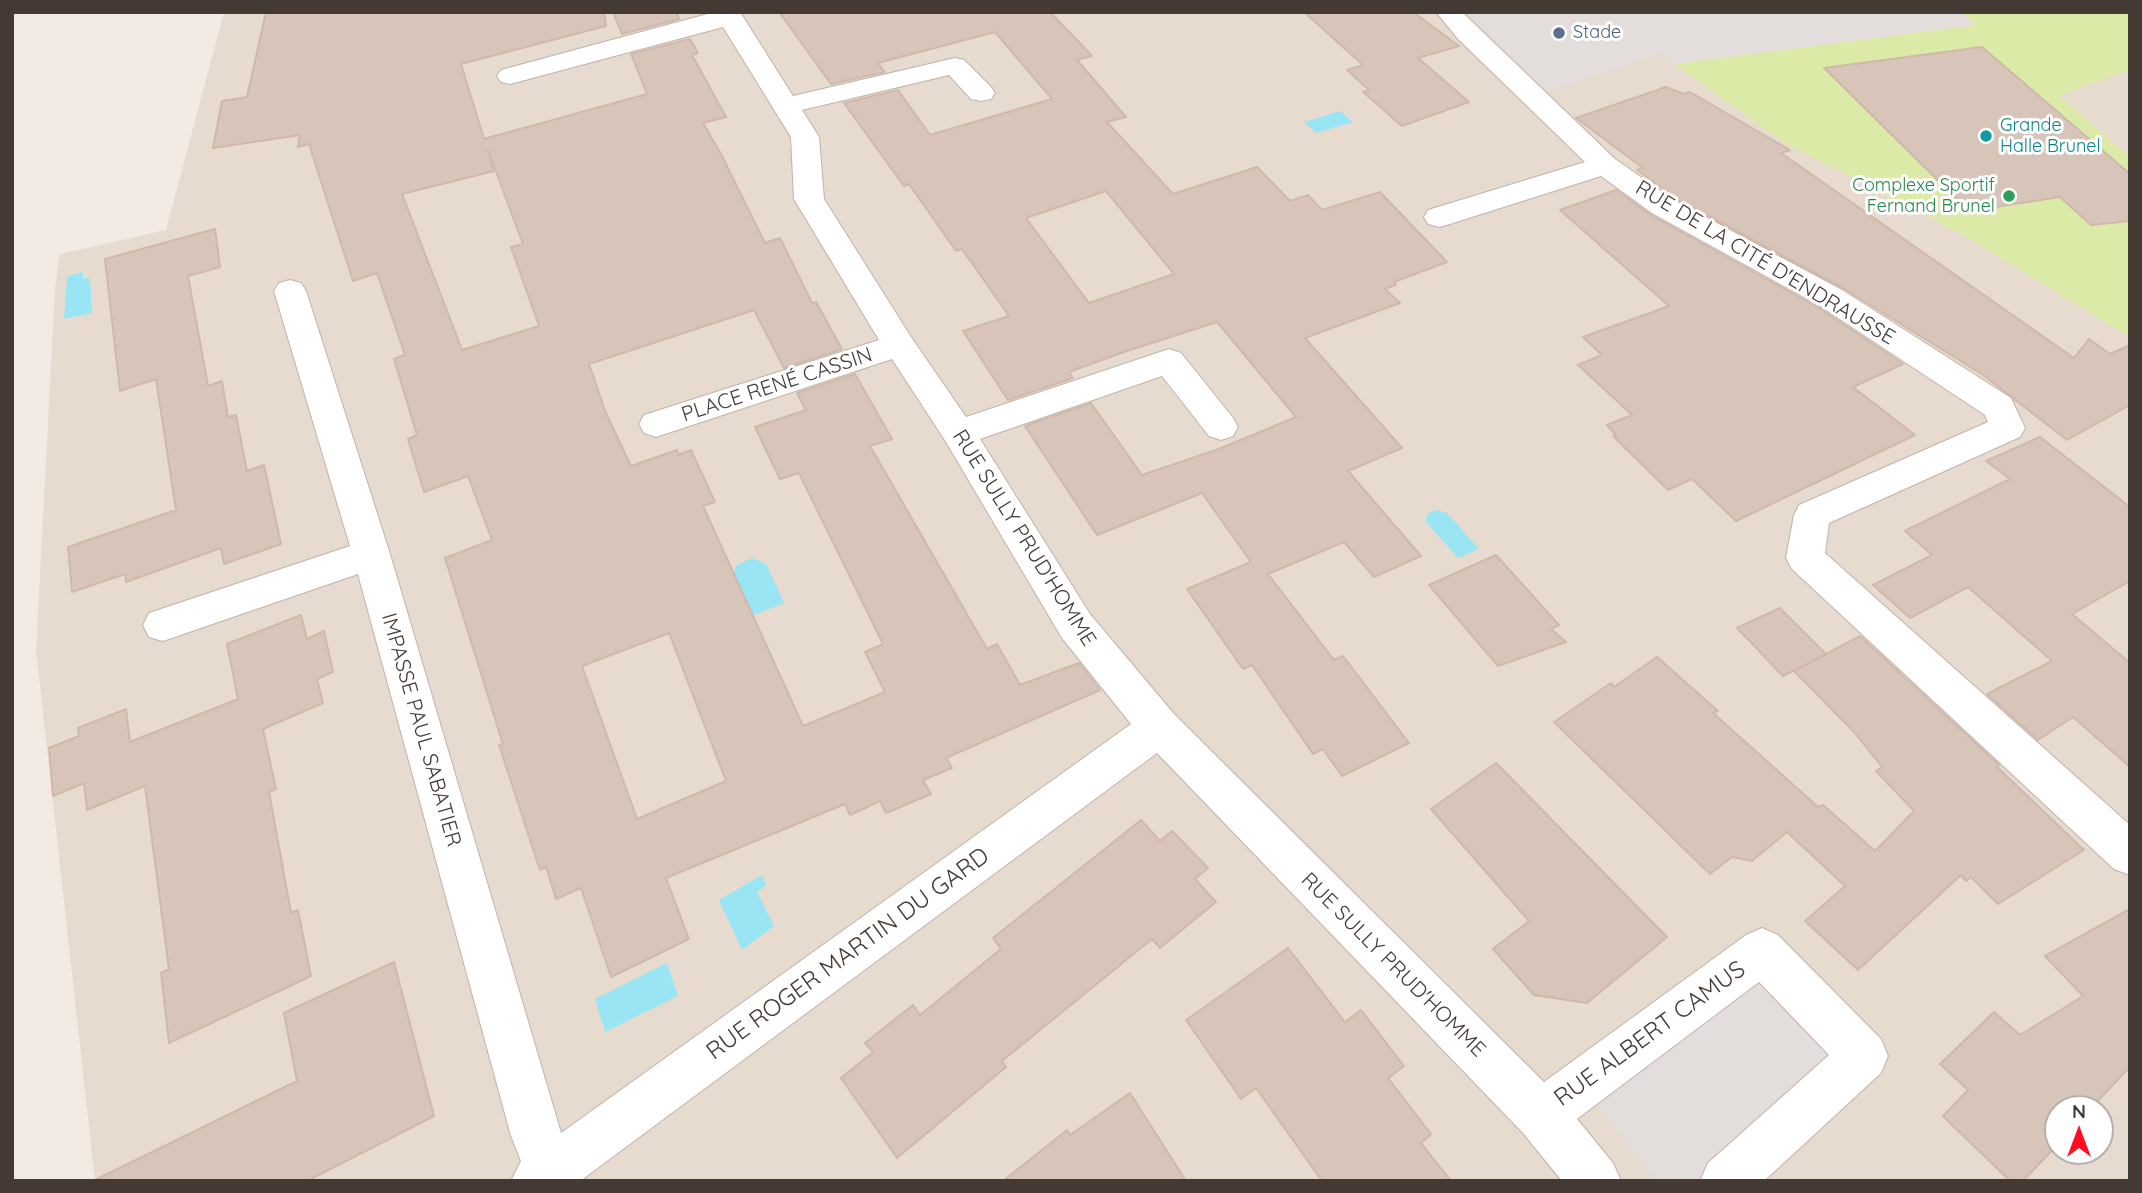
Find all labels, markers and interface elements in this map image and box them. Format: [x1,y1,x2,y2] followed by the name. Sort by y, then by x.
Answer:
[1573,22,1621,44] place label: Stade
[1551,25,1567,41] marker: Stade
[2000,115,2101,158] place label: Grande Halle Brunel
[1978,128,1994,144] marker: Grande Halle Brunel
[1631,175,1899,351] street label: RUE DE LA CITÉ D'ENDRAUSSE
[1852,175,1995,218] place label: Complexe Sportif Fernand Brunel
[2001,188,2017,204] marker: Complexe Sportif Fernand Brunel
[679,342,875,428] street label: PLACE RENÉ CASSIN
[947,425,1101,651] street label: RUE SULLY PRUD'HOMME
[376,610,466,850] street label: IMPASSE PAUL SABATIER
[701,842,995,1066] street label: RUE ROGER MARTIN DU GARD
[1296,868,1490,1062] street label: RUE SULLY PRUD'HOMME
[1549,955,1751,1113] street label: RUE ALBERT CAMUS
[2044,1095,2114,1165] north arrow
[2072,1099,2086,1123] text: N

